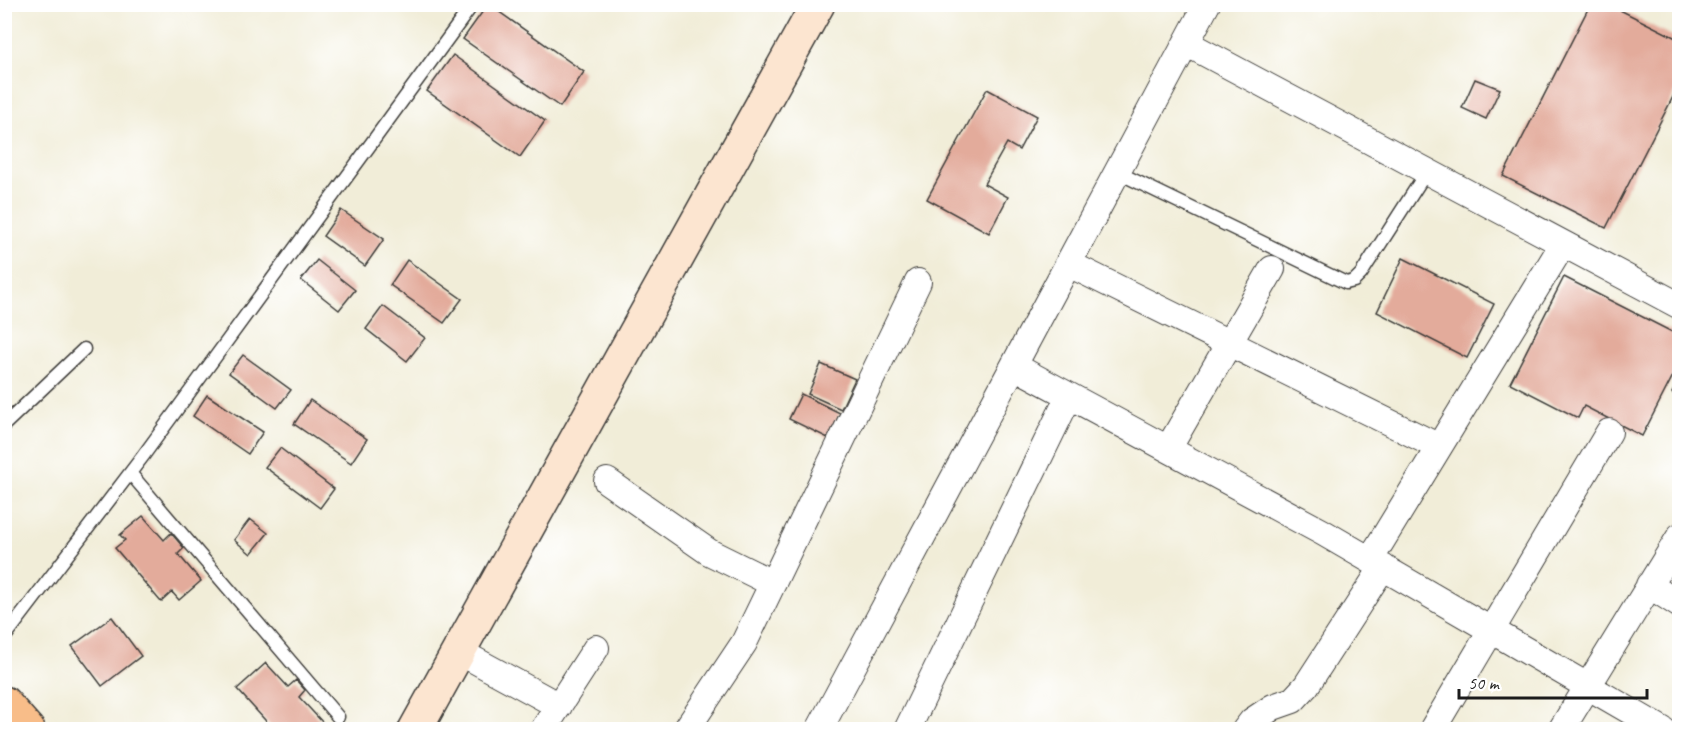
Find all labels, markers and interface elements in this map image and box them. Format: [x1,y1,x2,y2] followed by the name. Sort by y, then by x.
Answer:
[1459,662,1646,700] scale bar
[1468,672,1501,694] text: 50 m

